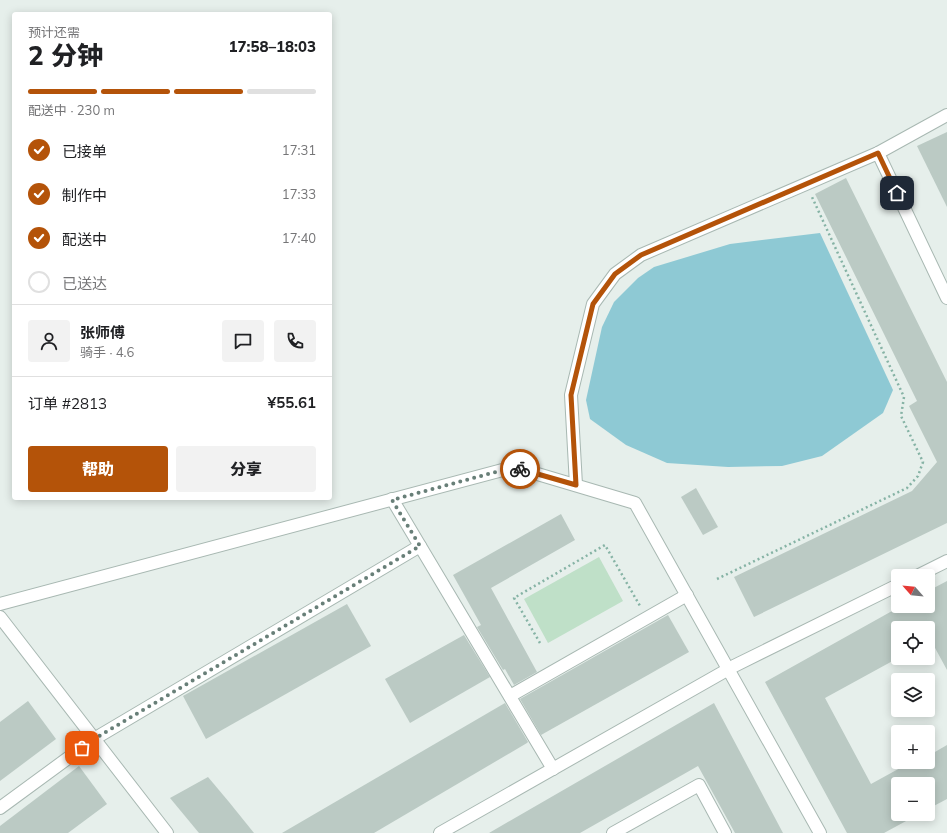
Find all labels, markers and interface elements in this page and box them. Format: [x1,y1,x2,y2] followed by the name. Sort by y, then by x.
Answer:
[28,24,80,40] text: 预计还需
[229,37,316,56] text: 17:58–18:03
[28,39,103,72] text: 2 分钟
[28,102,115,118] text: 配送中 · 230 m
[28,139,50,161] icon: check
[62,142,107,161] text: 已接单
[282,142,316,158] text: 17:31
[880,176,914,210] pin
[886,182,908,204] icon: home
[28,183,50,205] icon: check
[62,186,107,205] text: 制作中
[282,186,316,202] text: 17:33
[28,227,50,249] icon: check
[62,230,107,249] text: 配送中
[282,230,316,246] text: 17:40
[62,274,107,293] text: 已送达
[28,320,70,362] button: person
[222,320,264,362] button: chat
[274,320,316,362] button: phone
[80,323,125,342] text: 张师傅
[80,344,134,360] text: 骑手 · 4.6
[267,393,316,412] text: ¥55.61
[28,394,107,413] text: 订单 #2813
[28,446,168,492] button: 帮助
[176,446,316,492] button: 分享
[500,449,540,489] courier
[509,458,531,480] icon: bike
[891,569,935,613] north arrow
[891,569,935,821] map controls
[891,621,935,665] button: locate
[891,673,935,717] button: layers
[891,725,935,769] button: +
[65,731,99,765] pin
[71,737,93,759] icon: bag
[891,777,935,821] button: −

